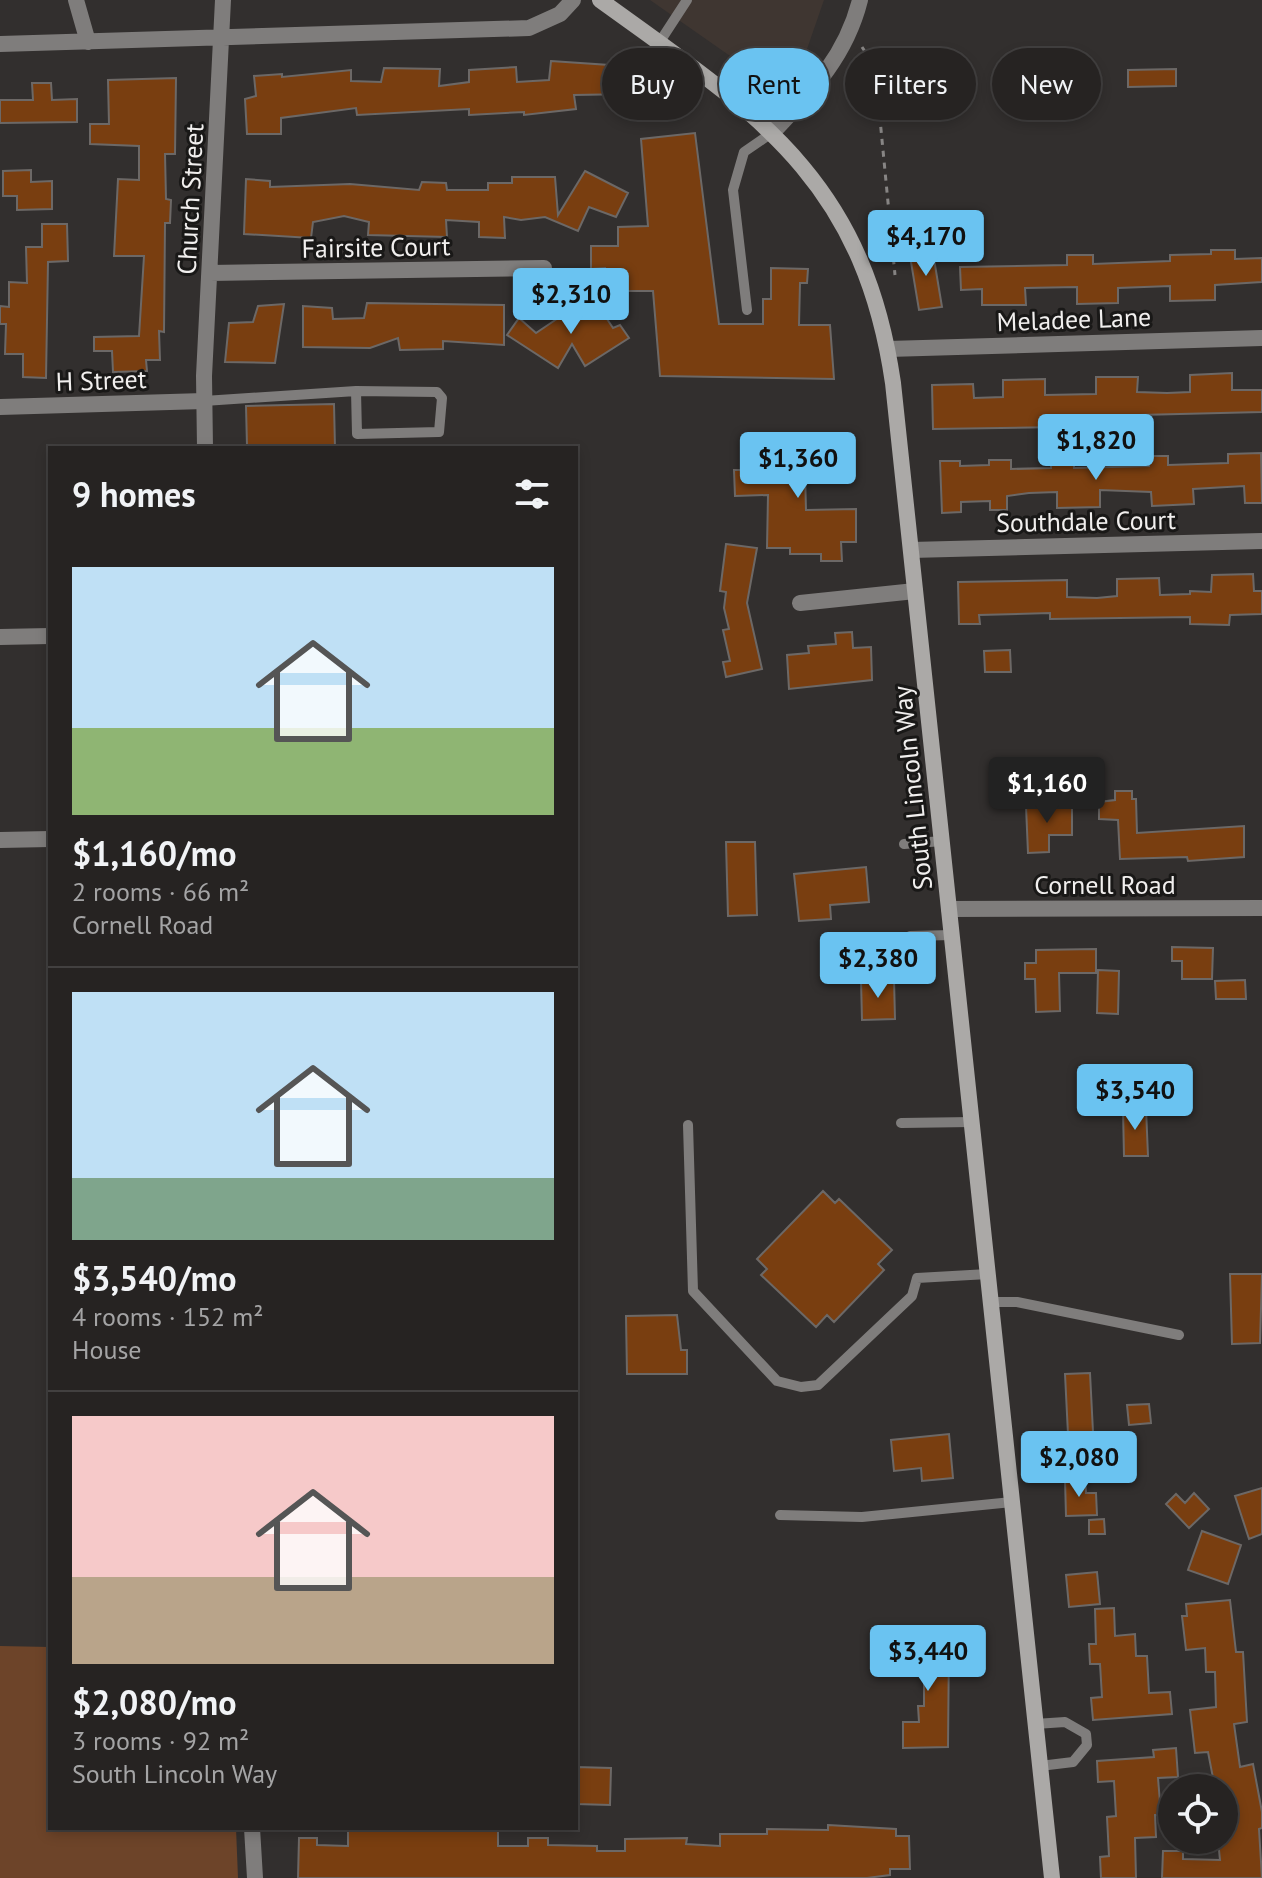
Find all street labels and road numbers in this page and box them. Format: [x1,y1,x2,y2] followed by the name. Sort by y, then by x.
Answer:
[170,122,210,275] street label: Church Street
[301,229,451,265] street label: Fairsite Court
[996,300,1152,338] street label: Meladee Lane
[55,362,147,398] street label: H Street
[996,503,1176,539] street label: Southdale Court
[885,684,939,892] street label: South Lincoln Way
[1034,868,1176,901] street label: Cornell Road

